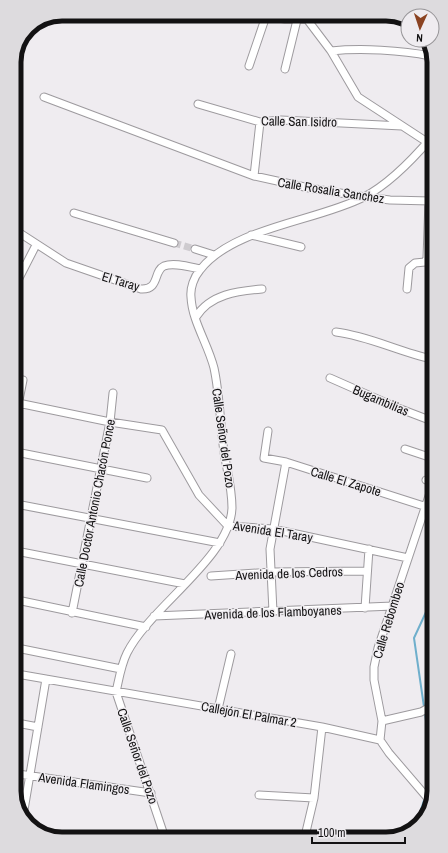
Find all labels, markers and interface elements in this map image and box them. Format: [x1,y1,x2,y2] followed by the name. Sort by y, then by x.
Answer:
[400,8,440,48] north arrow
[416,31,423,45] text: N
[261,112,337,131] street label: Calle San Isidro
[276,174,386,207] street label: Calle Rosalia Sanchez
[100,268,142,295] street label: El Taray
[350,381,411,420] street label: Bugambilias
[208,387,239,489] street label: Calle Señor del Pozo
[70,418,119,588] street label: Calle Doctor Antonio Chacón Ponce
[309,463,383,500] street label: Calle El Zapote
[231,517,315,546] street label: Avenida El Taray
[234,563,343,584] street label: Avenida de los Cedros
[369,580,408,661] street label: Calle Rebombeo
[203,602,342,623] street label: Avenida de los Flamboyanes
[200,698,298,731] street label: Callejón El Palmar 2
[113,706,162,806] street label: Calle Señor del Pozo
[36,769,131,798] street label: Avenida Flamingos
[312,819,405,845] scale bar
[318,825,345,841] text: 100 m

